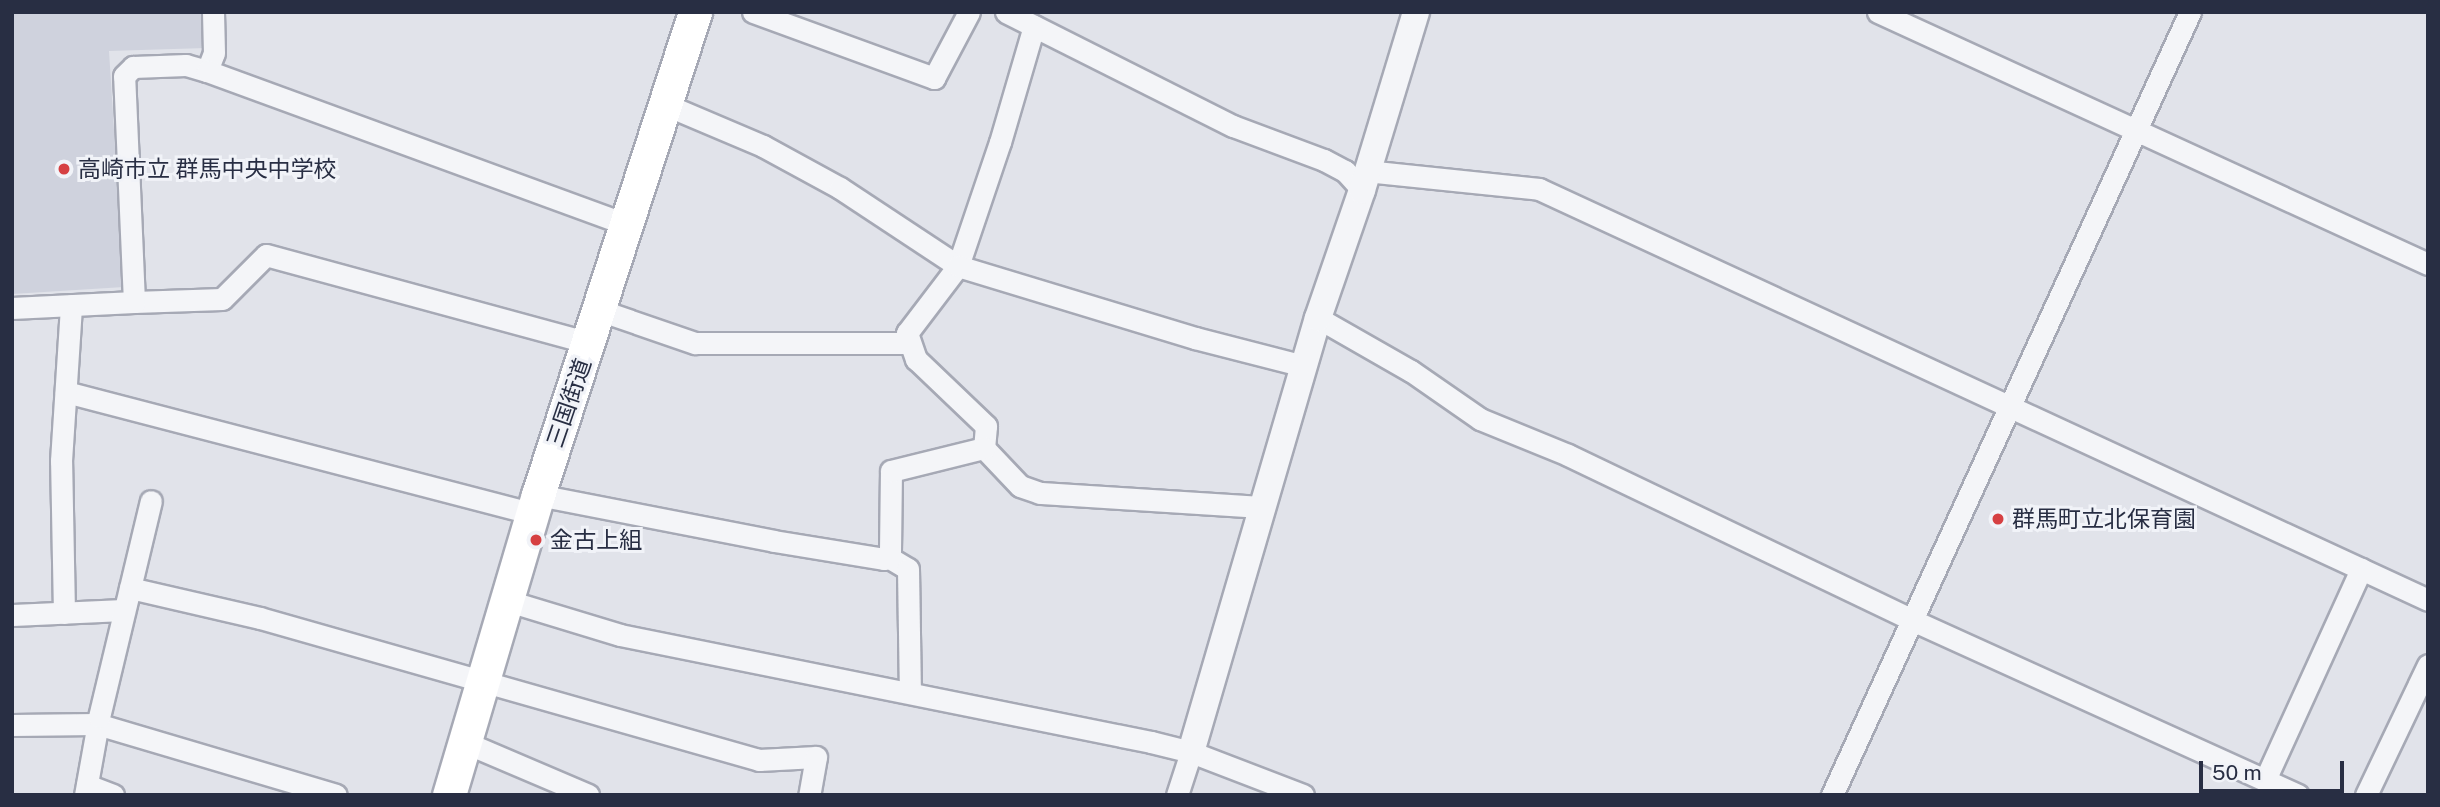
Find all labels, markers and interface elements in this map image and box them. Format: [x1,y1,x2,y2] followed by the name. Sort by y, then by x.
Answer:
[78,155,337,183] place label: 高崎市立 群馬中央中学校
[56,161,72,177] marker: 高崎市立 群馬中央中学校
[541,355,597,451] street label: 三国街道
[2012,505,2196,533] place label: 群馬町立北保育園
[1990,511,2006,527] marker: 群馬町立北保育園
[550,526,642,554] place label: 金古上組
[528,532,544,548] marker: 金古上組
[2202,748,2347,792] scale bar
[2212,760,2262,785] text: 50 m

